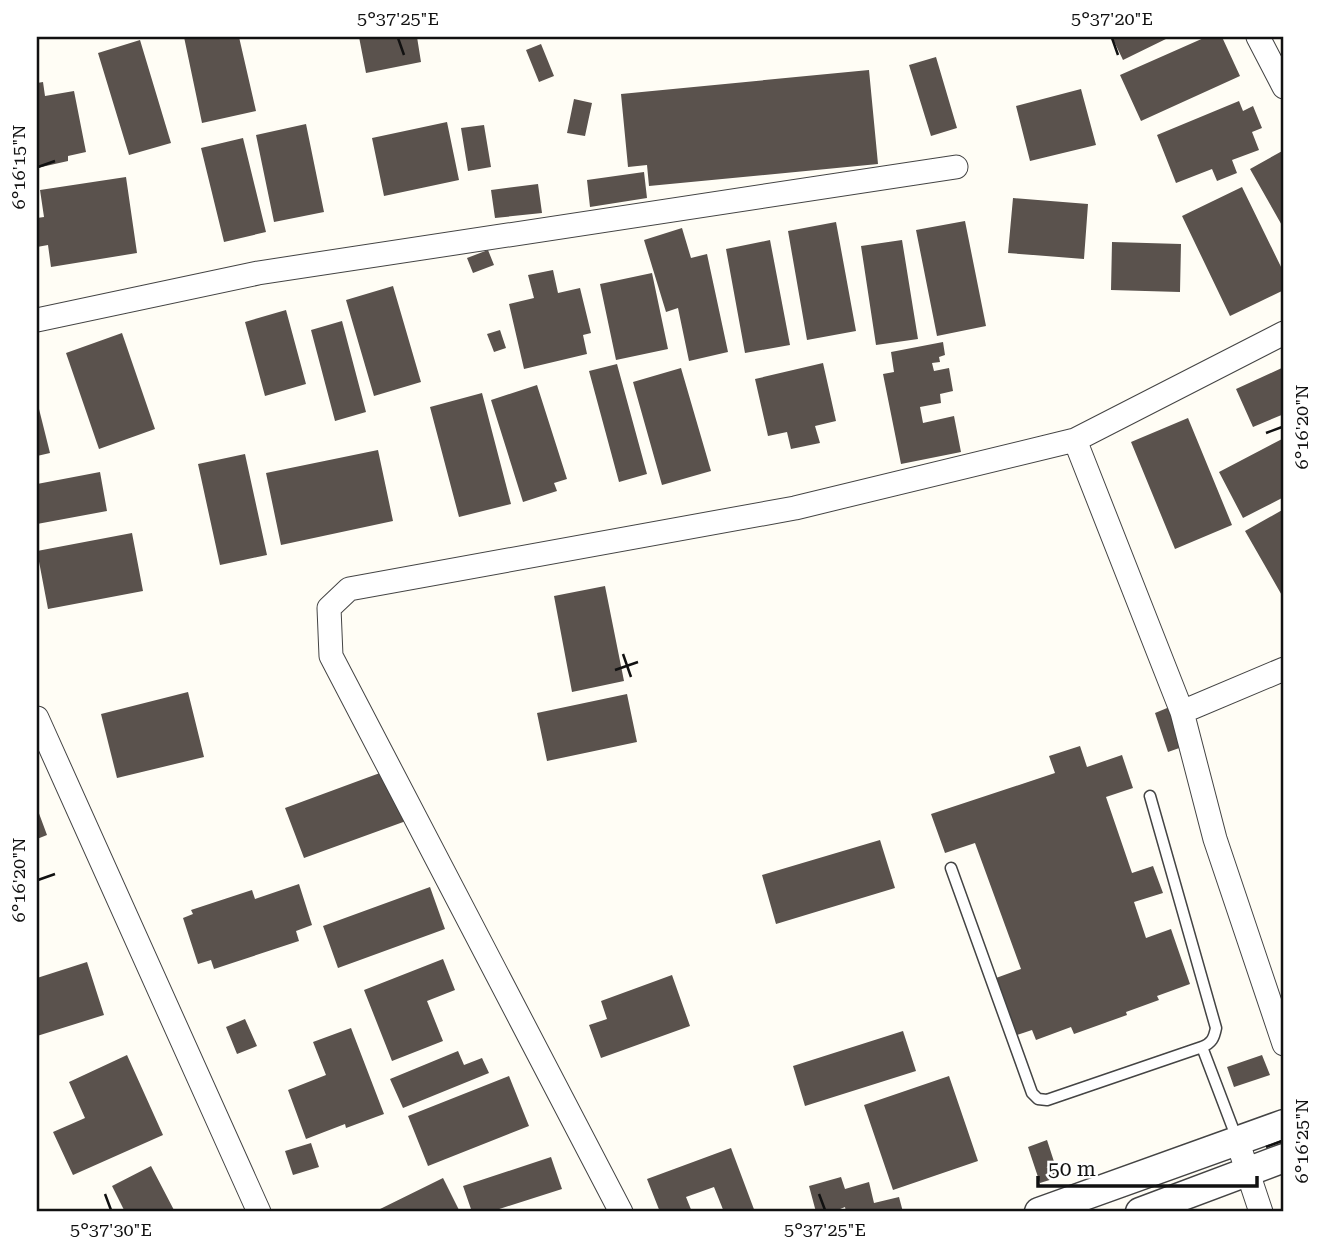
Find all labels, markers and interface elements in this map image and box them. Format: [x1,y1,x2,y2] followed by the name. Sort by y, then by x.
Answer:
[357,8,439,29] text: 5°37'25"E
[1071,8,1153,29] text: 5°37'20"E
[8,125,29,209] text: 6°16'15"N
[1291,385,1312,469] text: 6°16'20"N
[8,838,29,922] text: 6°16'20"N
[1291,1099,1312,1183] text: 6°16'25"N
[1038,1144,1256,1188] scale bar
[1048,1157,1096,1181] text: 50 m
[70,1219,152,1240] text: 5°37'30"E
[784,1219,866,1240] text: 5°37'25"E

